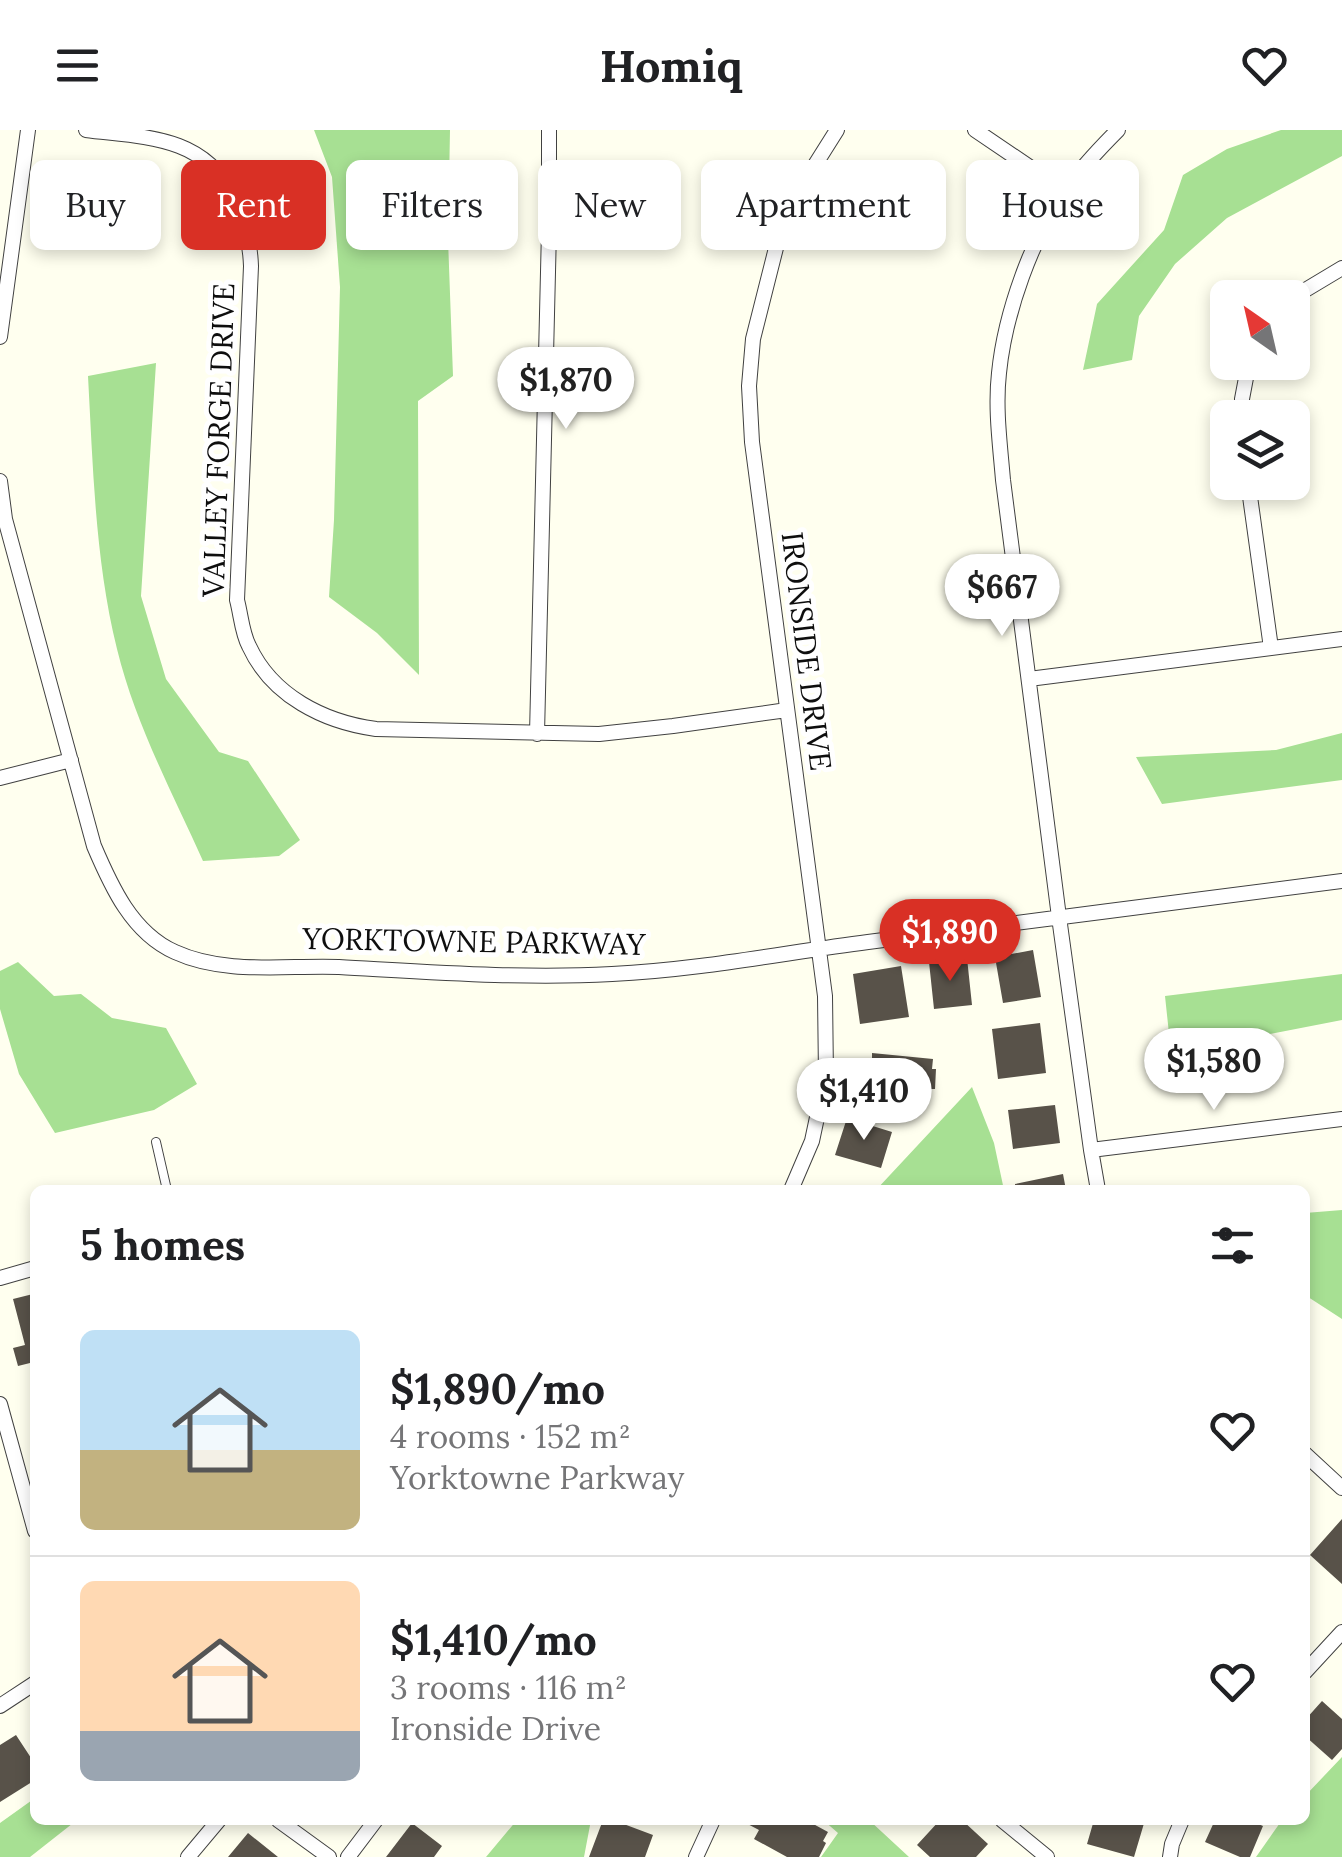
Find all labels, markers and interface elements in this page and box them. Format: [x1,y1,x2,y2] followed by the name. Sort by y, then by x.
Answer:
[600,37,742,94] text: Homiq
[50,38,105,93] icon: menu
[1237,38,1292,93] icon: heart
[30,160,161,250] chip: Buy
[181,160,326,250] chip: Rent
[346,160,518,250] chip: Filters
[538,160,681,250] chip: New
[701,160,946,250] chip: Apartment
[966,160,1139,250] chip: House
[1210,280,1310,380] north arrow
[1210,280,1310,500] map controls
[193,282,242,599] street label: VALLEY FORGE DRIVE
[485,347,647,432] pin: $1,870
[519,359,613,400] text: $1,870
[1210,400,1310,500] button: layers
[774,530,840,772] street label: IRONSIDE DRIVE
[943,554,1061,639] pin: $667
[967,566,1037,607] text: $667
[869,899,1031,984] pin: $1,890
[902,911,998,952] text: $1,890
[301,919,647,963] street label: YORKTOWNE PARKWAY
[1133,1028,1295,1113] pin: $1,580
[1166,1040,1262,1081] text: $1,580
[783,1058,945,1143] pin: $1,410
[819,1070,909,1111] text: $1,410
[80,1218,245,1272] text: 5 homes
[1205,1218,1260,1273] icon: filters
[390,1362,605,1416] text: $1,890/mo
[160,1370,280,1490] icon: home
[1205,1403,1260,1458] icon: heart
[390,1416,631,1457] text: 4 rooms · 152 m²
[390,1457,684,1498] text: Yorktowne Parkway
[390,1613,597,1667] text: $1,410/mo
[160,1621,280,1741] icon: home
[1205,1654,1260,1709] icon: heart
[390,1667,627,1708] text: 3 rooms · 116 m²
[390,1708,601,1749] text: Ironside Drive

